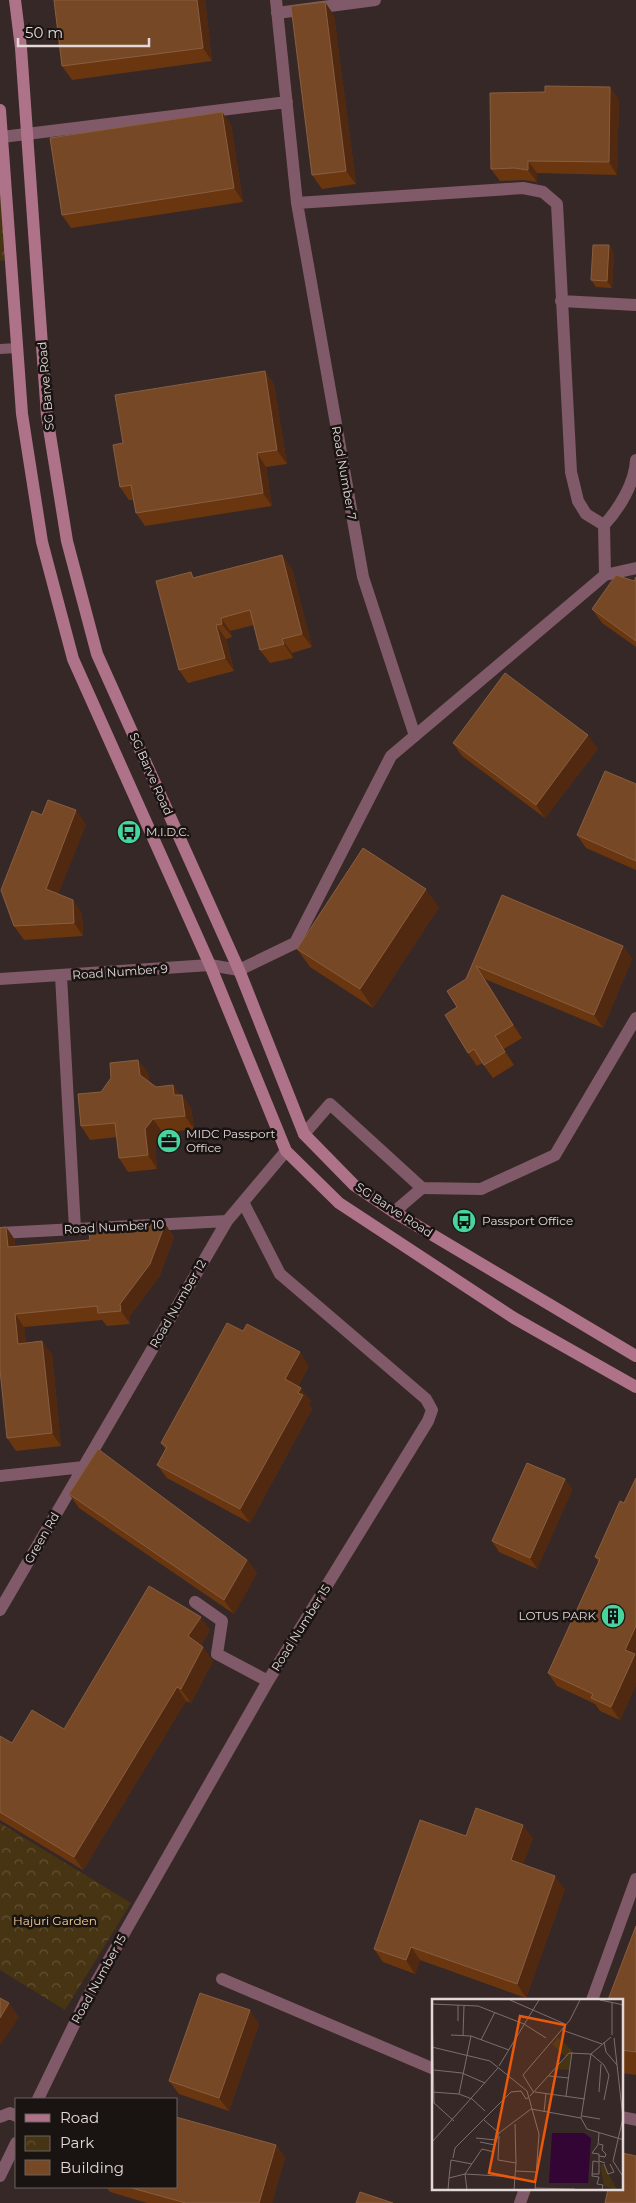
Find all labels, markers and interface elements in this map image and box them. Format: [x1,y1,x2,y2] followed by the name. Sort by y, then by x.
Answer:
[18,15,149,47] scale bar
[25,23,63,42] text: 50 m
[34,341,57,431] street label: SG Barve Road
[329,425,360,521] street label: Road Number 7
[127,730,176,818] street label: SG Barve Road
[116,819,142,845] bus stop icon: M.I.D.C.
[146,824,189,839] place label: M.I.D.C.
[72,961,168,982] street label: Road Number 9
[186,1126,276,1155] place label: MIDC Passport Office
[156,1128,182,1154] office icon: MIDC Passport Office
[353,1179,436,1240] street label: SG Barve Road
[451,1208,477,1234] bus stop icon: Passport Office
[482,1213,573,1228] place label: Passport Office
[63,1216,165,1237] street label: Road Number 10
[146,1257,209,1351] street label: Road Number 12
[21,1510,62,1566] street label: Green Rd
[268,1581,333,1674] street label: Road Number 15
[600,1603,626,1629] building icon: LOTUS PARK
[519,1608,596,1623] place label: LOTUS PARK
[13,1913,97,1928] park label: Hajuri Garden
[68,1931,129,2026] street label: Road Number 15
[432,1999,624,2190] inset map
[15,2098,178,2188] legend
[60,2108,99,2127] text: Road
[60,2133,94,2152] text: Park
[60,2158,124,2177] text: Building

